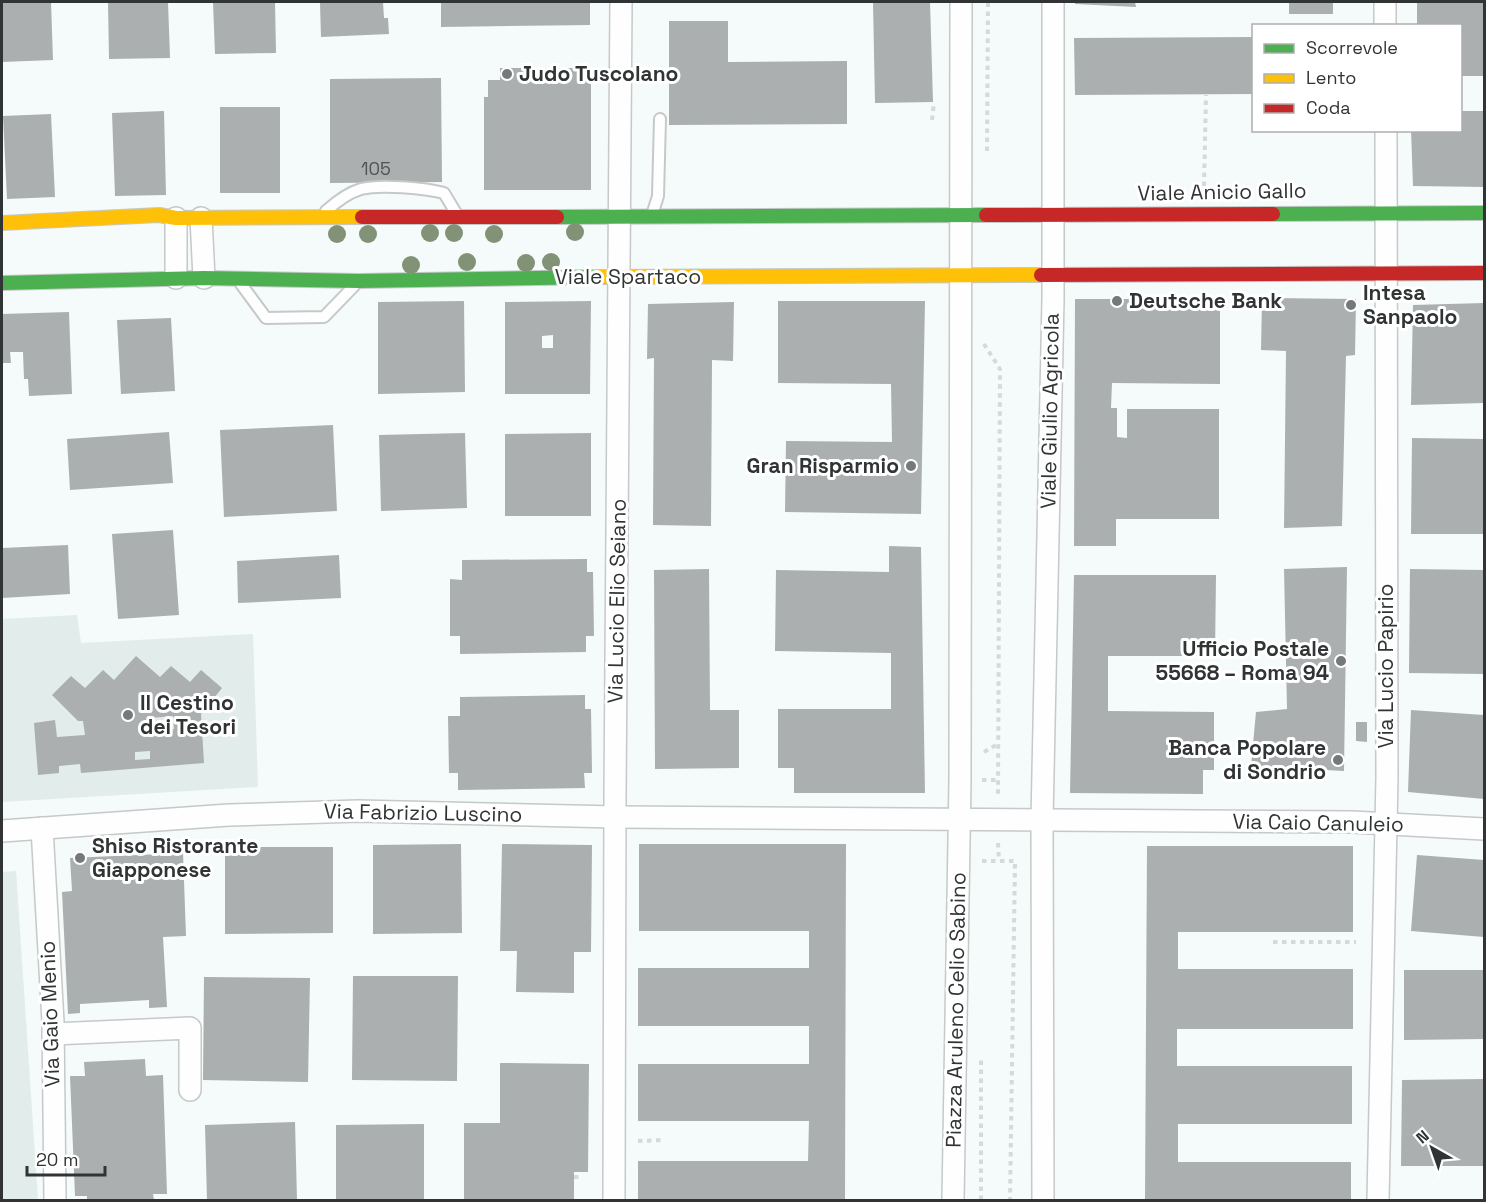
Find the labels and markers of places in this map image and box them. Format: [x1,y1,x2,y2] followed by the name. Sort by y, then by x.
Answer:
[519,60,678,87] place label: Judo Tuscolano
[500,67,514,81] marker: Judo Tuscolano
[1363,279,1457,330] place label: Intesa Sanpaolo
[1129,287,1282,314] place label: Deutsche Bank
[1110,294,1124,308] marker: Deutsche Bank
[1344,298,1358,312] marker: Intesa Sanpaolo
[747,452,899,479] place label: Gran Risparmio
[904,459,918,473] marker: Gran Risparmio
[1156,635,1329,686] place label: Ufficio Postale 55668 – Roma 94
[1334,654,1348,668] marker: Ufficio Postale 55668 – Roma 94
[140,689,236,740] place label: Il Cestino dei Tesori
[121,708,135,722] marker: Il Cestino dei Tesori
[1168,734,1326,785] place label: Banca Popolare di Sondrio
[1331,753,1345,767] marker: Banca Popolare di Sondrio
[92,832,258,883] place label: Shiso Ristorante Giapponese
[73,851,87,865] marker: Shiso Ristorante Giapponese

